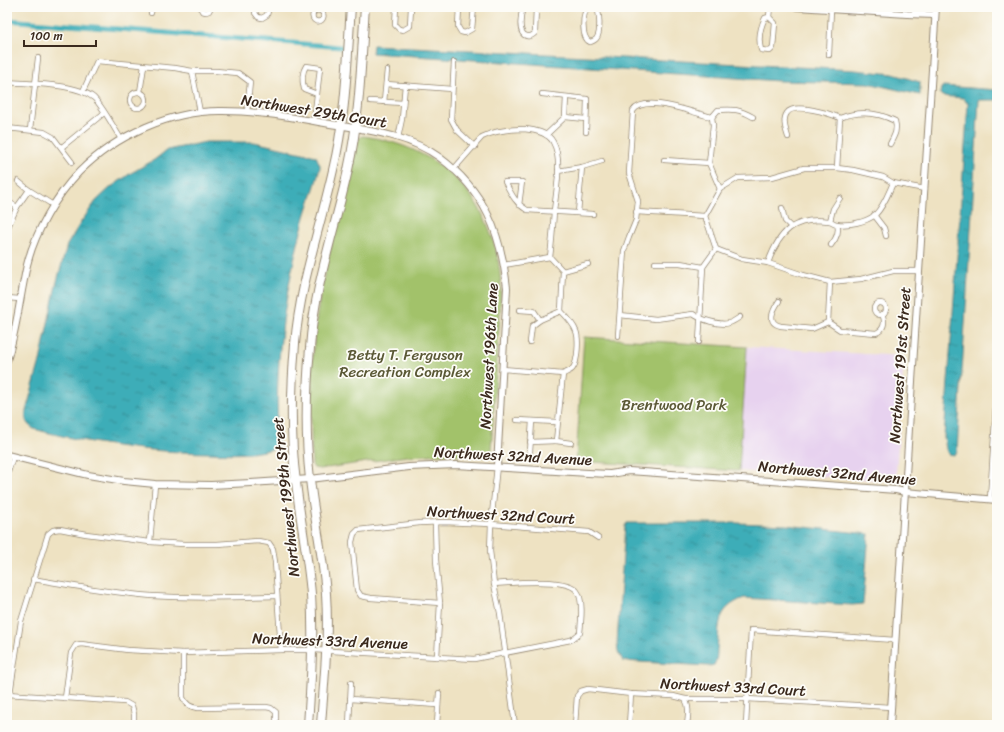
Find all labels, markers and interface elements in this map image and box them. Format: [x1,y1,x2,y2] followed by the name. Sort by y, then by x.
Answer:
[24,22,96,48] scale bar
[30,25,63,47] text: 100 m
[239,87,389,135] street label: Northwest 29th Court
[472,282,506,430] street label: Northwest 196th Lane
[882,286,918,444] street label: Northwest 191st Street
[339,342,471,385] park label: Betty T. Ferguson Recreation Complex
[621,392,728,418] park label: Brentwood Park
[265,416,307,578] street label: Northwest 199th Street
[433,439,593,473] street label: Northwest 32nd Avenue
[757,453,917,493] street label: Northwest 32nd Avenue
[426,498,576,532] street label: Northwest 32nd Court
[252,625,408,657] street label: Northwest 33rd Avenue
[660,670,807,704] street label: Northwest 33rd Court

